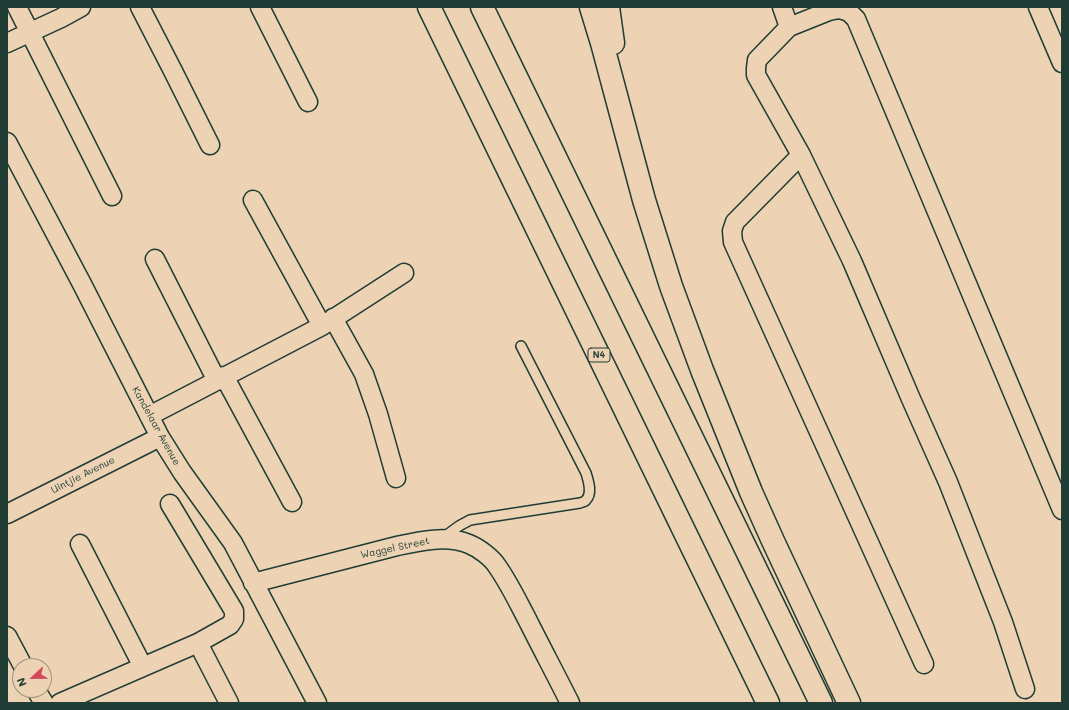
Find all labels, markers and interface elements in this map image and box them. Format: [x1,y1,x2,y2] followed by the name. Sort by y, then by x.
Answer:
[588,348,610,362] road number: N4
[129,385,183,467] street label: Kandelaar Avenue
[49,454,117,496] street label: Uintjie Avenue
[359,535,431,561] street label: Waggel Street
[12,658,52,698] north arrow
[13,676,30,689] text: N

